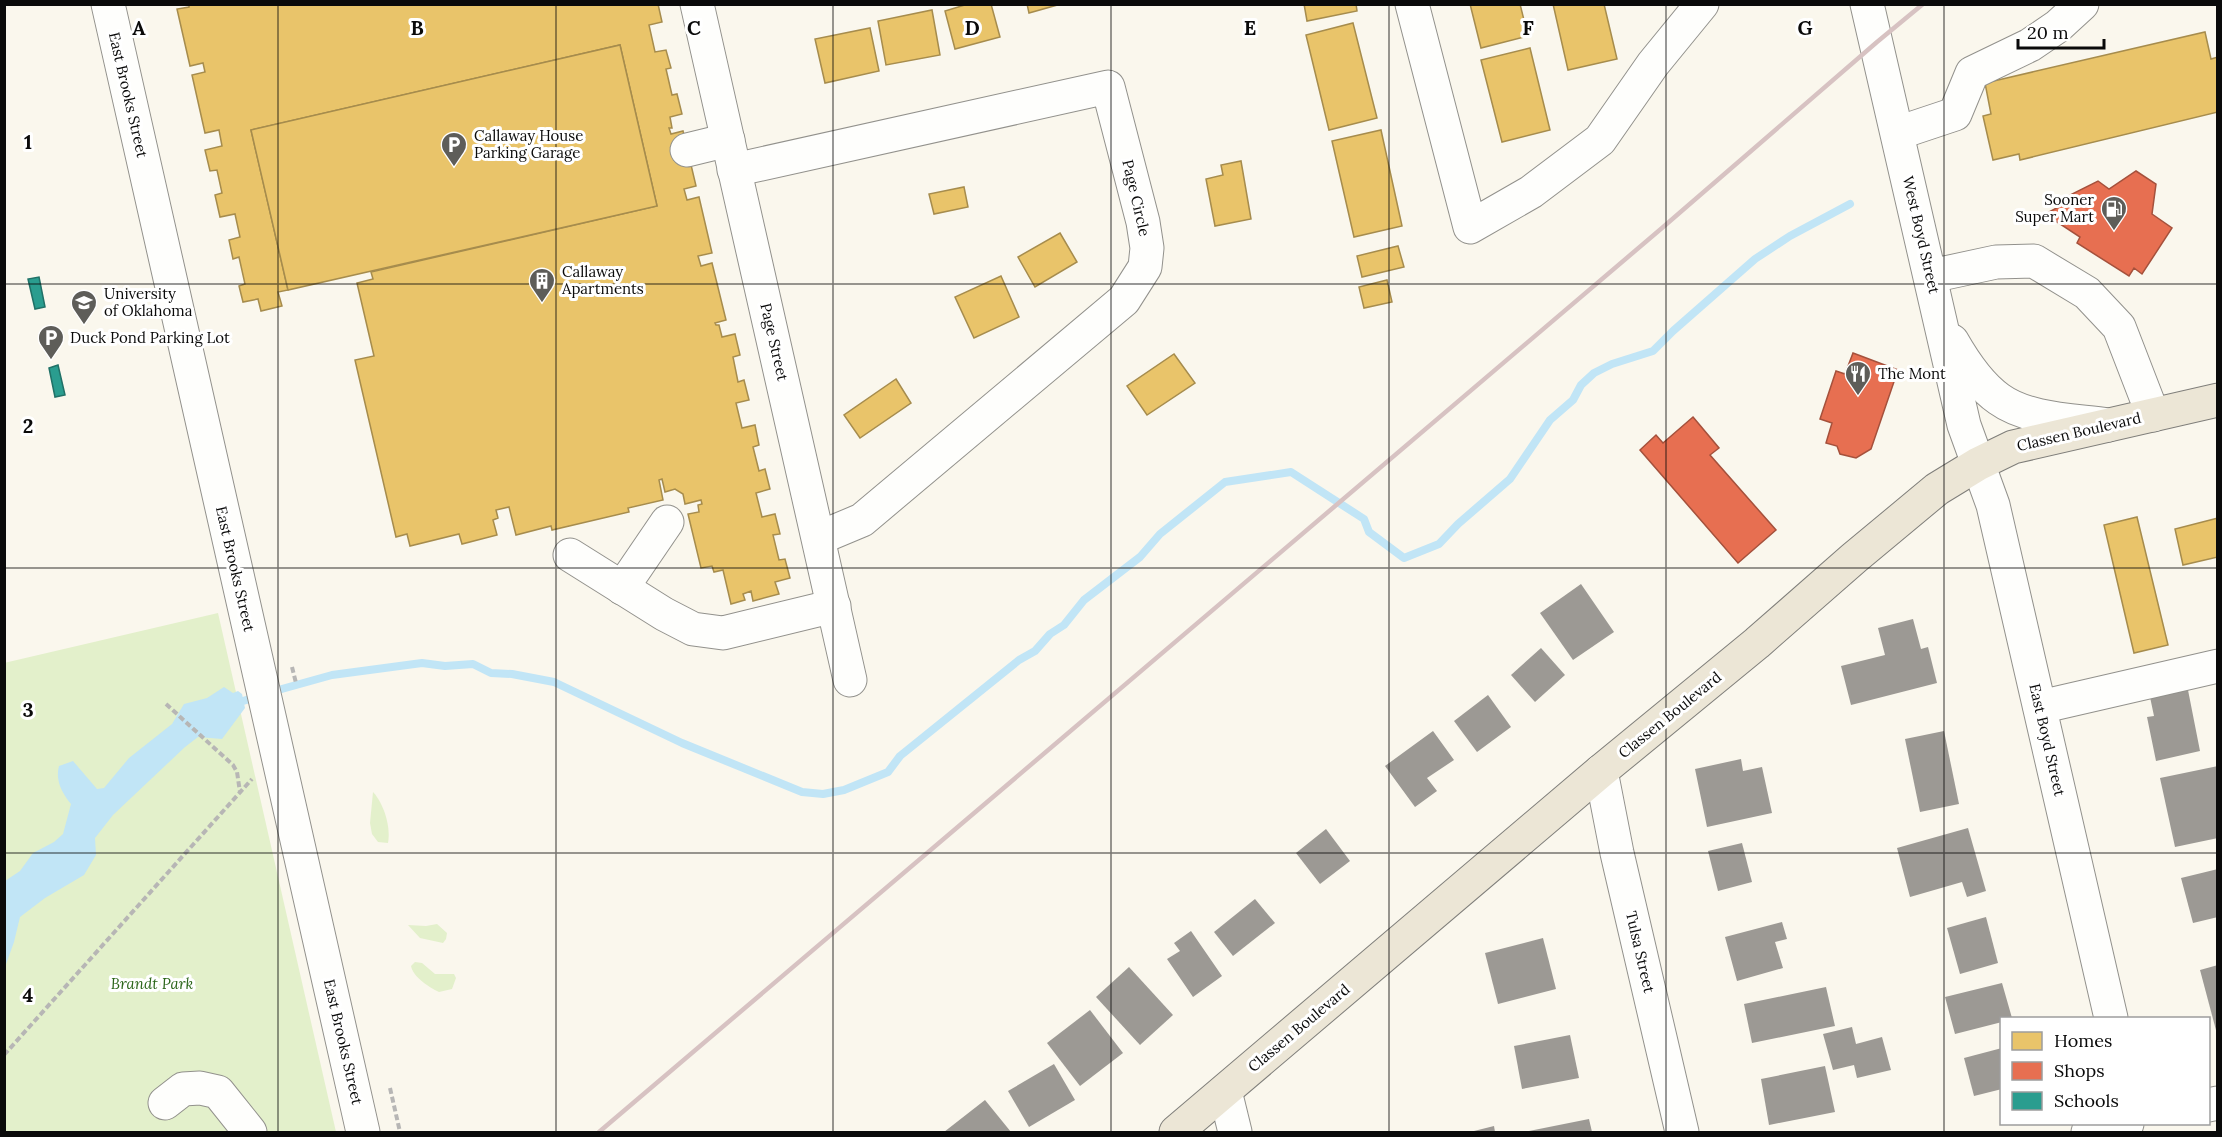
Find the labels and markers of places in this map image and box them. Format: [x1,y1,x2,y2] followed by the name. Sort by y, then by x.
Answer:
[474,126,583,162] place label: Callaway House Parking Garage
[439,130,469,168] parking icon: Callaway House Parking Garage
[2015,190,2094,226] place label: Sooner Super Mart
[2099,194,2129,232] fuel station icon: Sooner Super Mart
[561,262,644,298] place label: Callaway Apartments
[527,266,557,304] building icon: Callaway Apartments
[104,284,193,320] place label: University of Oklahoma
[69,288,99,326] school or university icon: University of Oklahoma
[36,323,66,361] parking icon: Duck Pond Parking Lot
[70,328,230,347] place label: Duck Pond Parking Lot
[1843,359,1873,397] restaurant icon: The Mont
[1878,364,1946,383] place label: The Mont

